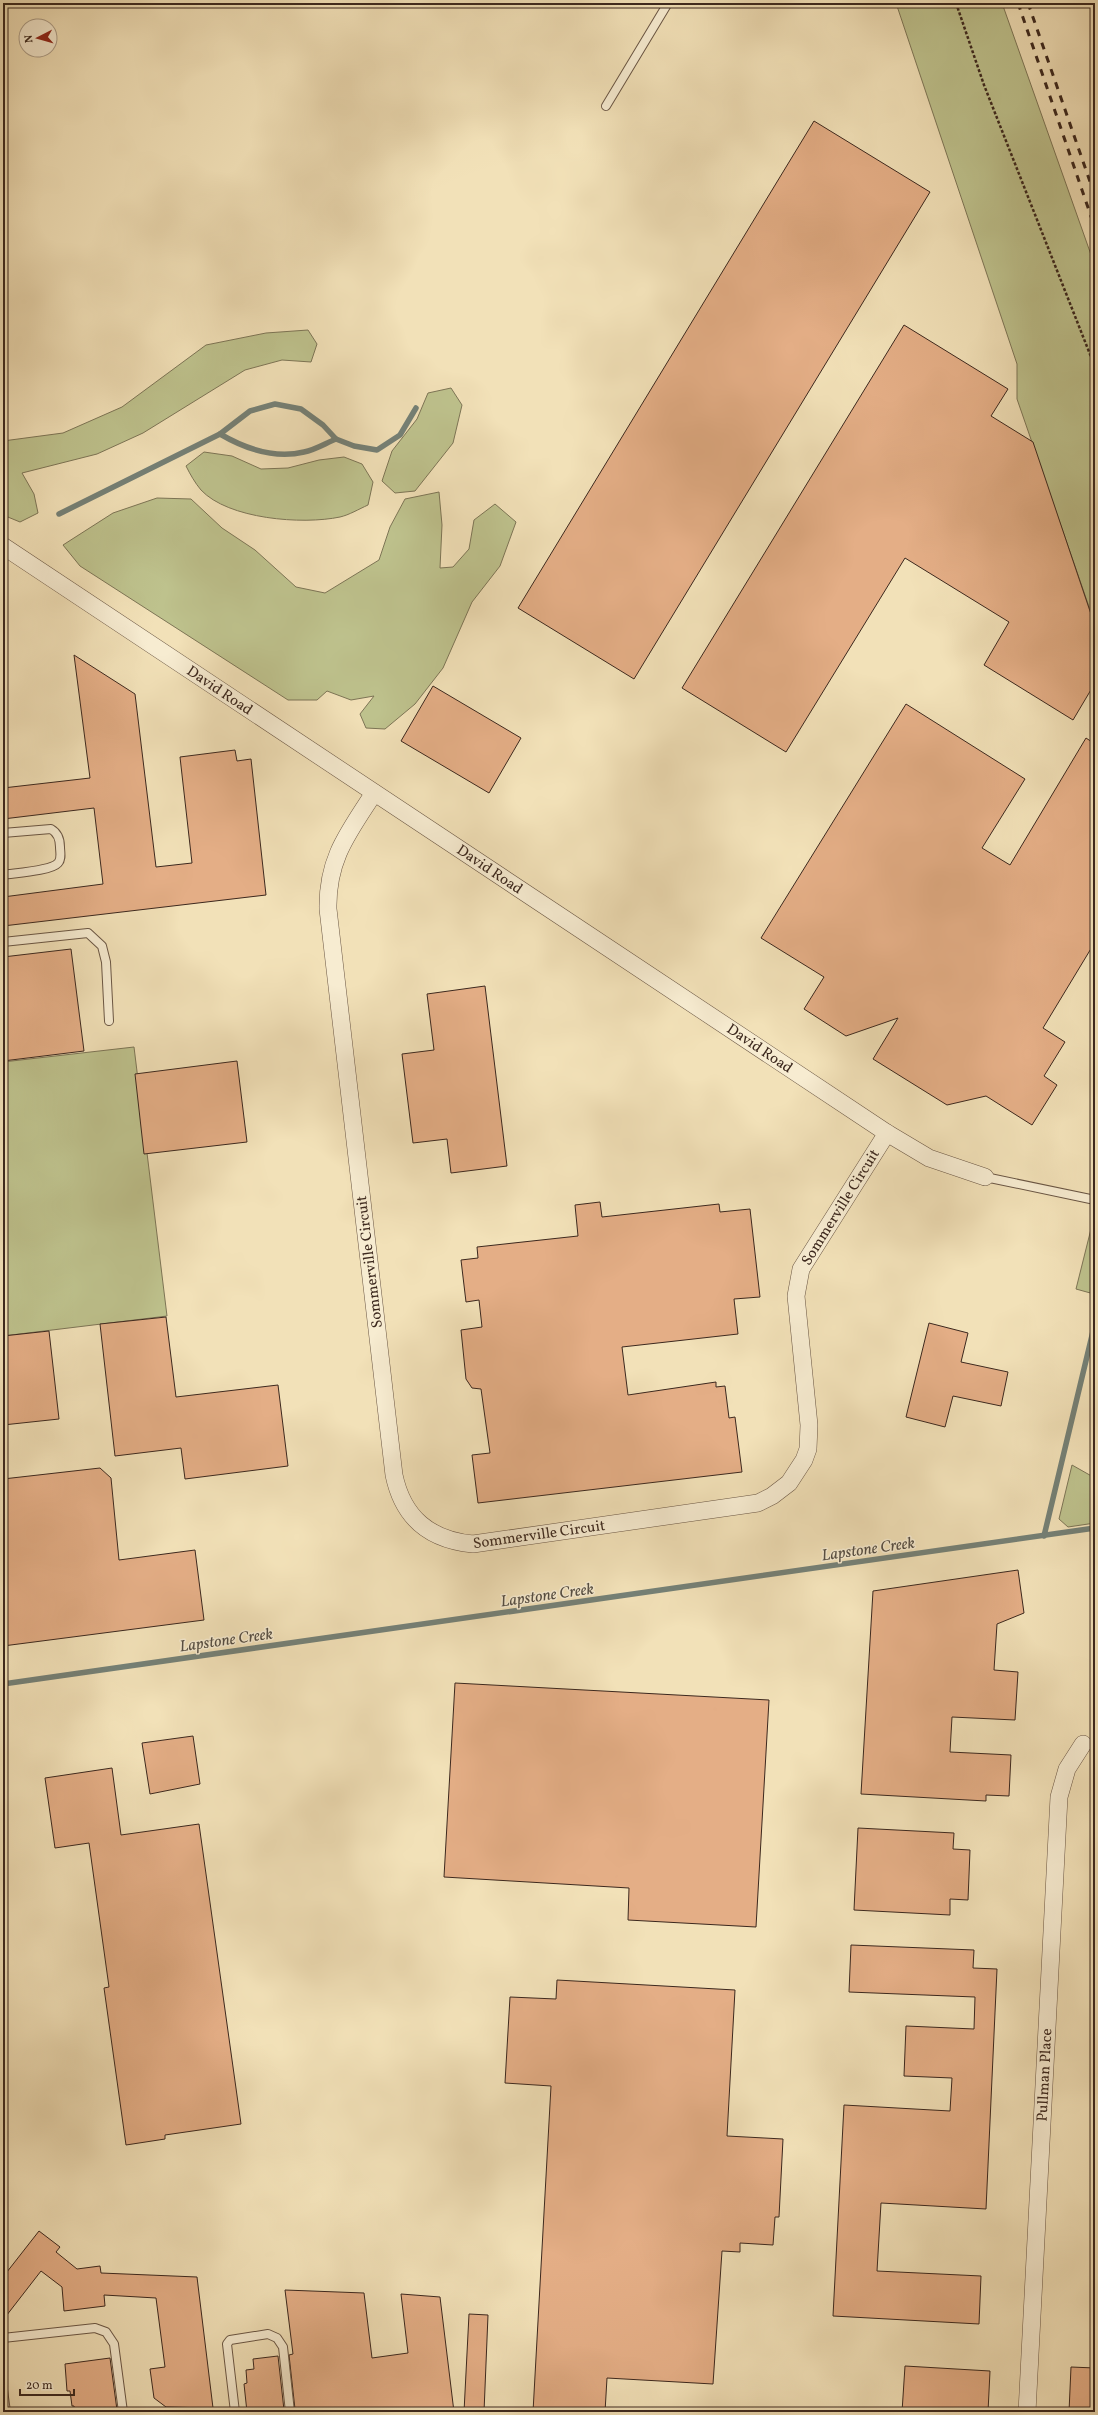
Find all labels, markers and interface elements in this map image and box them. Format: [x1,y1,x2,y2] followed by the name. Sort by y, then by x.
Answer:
[18,18,58,58] north arrow
[22,34,37,44] text: N
[182,661,256,721] street label: David Road
[452,840,526,900] street label: David Road
[722,1019,796,1079] street label: David Road
[797,1146,885,1270] street label: Sommerville Circuit
[352,1194,389,1329] street label: Sommerville Circuit
[472,1516,607,1555] street label: Sommerville Circuit
[820,1532,917,1567] water label: Lapstone Creek
[499,1578,596,1613] water label: Lapstone Creek
[178,1623,275,1658] water label: Lapstone Creek
[1033,2028,1058,2122] street label: Pullman Place
[20,2371,74,2397] scale bar
[26,2378,53,2394] text: 20 m

